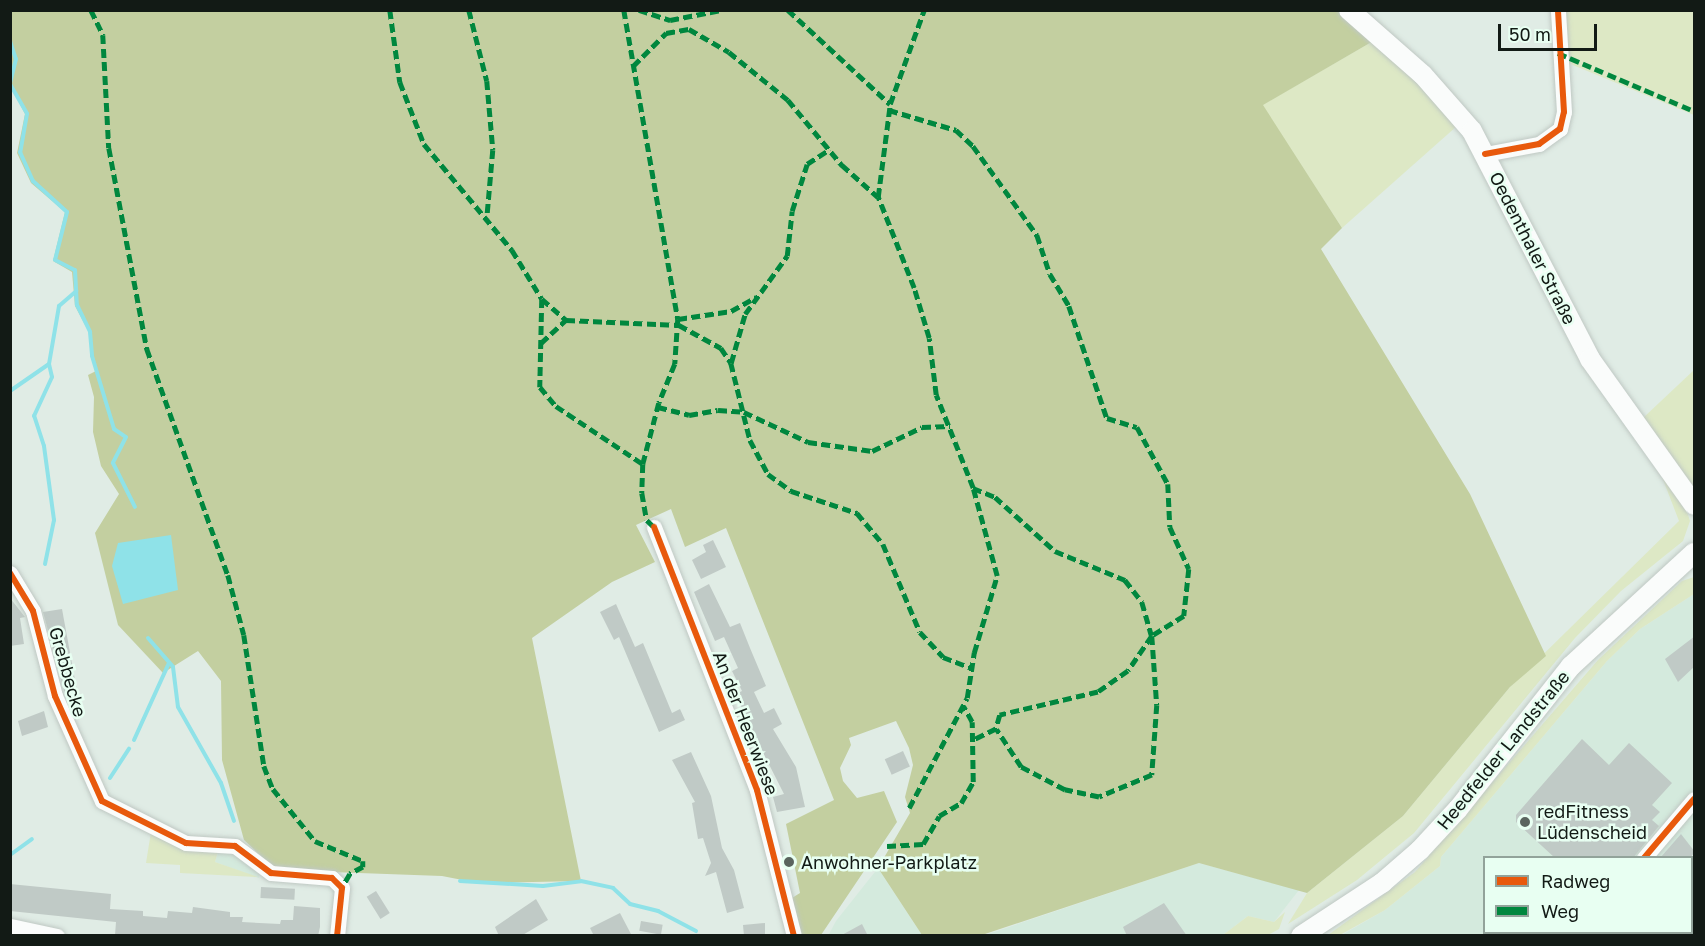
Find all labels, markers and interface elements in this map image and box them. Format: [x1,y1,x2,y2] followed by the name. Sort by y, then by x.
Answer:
[1501,12,1600,50] scale bar
[1509,23,1551,45] text: 50 m
[1485,168,1581,328] street label: Oedenthaler Straße
[45,625,91,719] street label: Grebbecke
[709,648,783,798] street label: An der Heerwiese
[1432,666,1574,834] street label: Heedfelder Landstraße
[1537,801,1647,844] place label: redFitness Lüdenscheid
[1518,815,1532,829] marker: redFitness Lüdenscheid
[801,851,977,873] place label: Anwohner-Parkplatz
[782,855,796,869] marker: Anwohner-Parkplatz
[1483,856,1693,934] legend
[1541,870,1610,892] text: Radweg
[1541,900,1579,922] text: Weg

